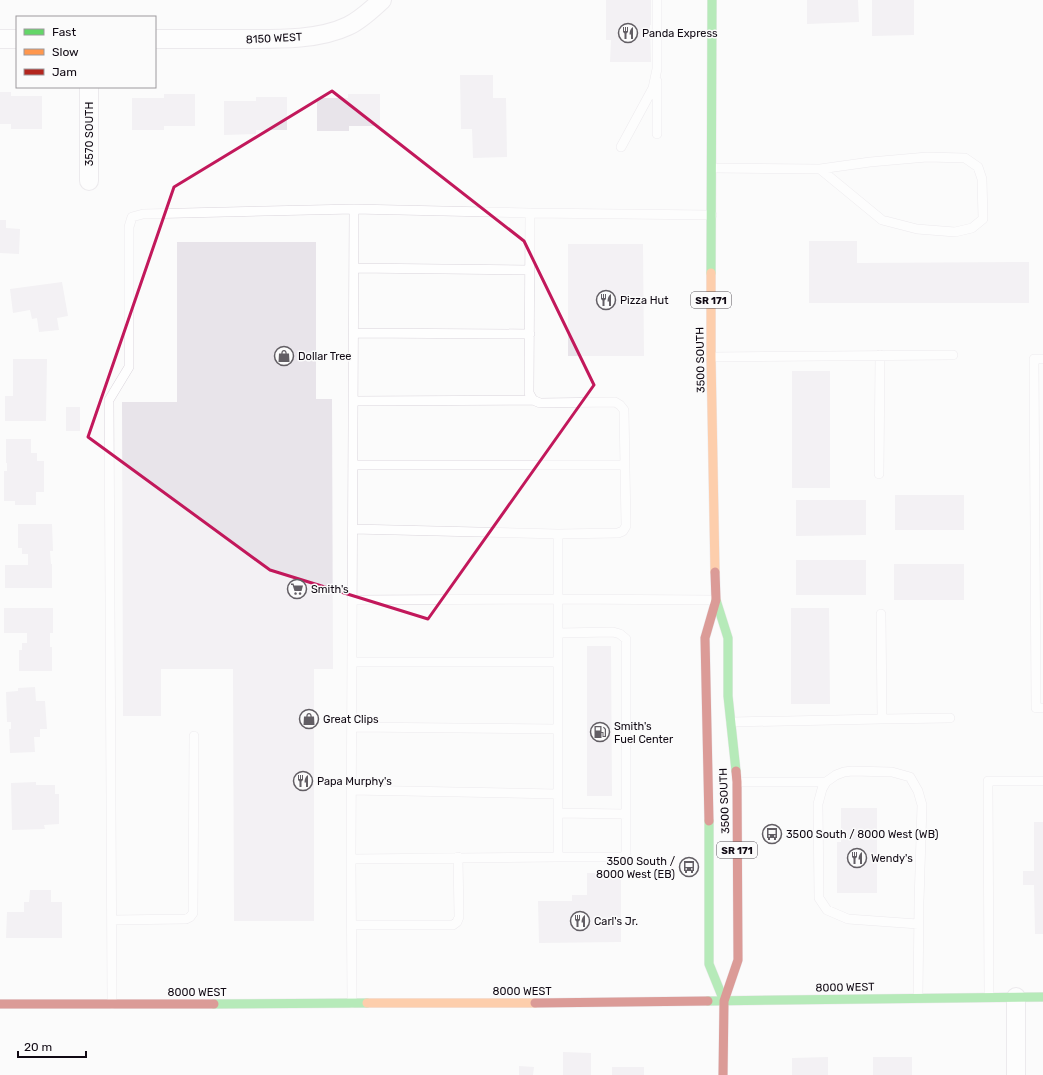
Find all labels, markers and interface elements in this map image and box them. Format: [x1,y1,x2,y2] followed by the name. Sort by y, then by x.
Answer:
[16,16,156,88] legend
[617,22,639,44] restaurant icon: Panda Express
[52,25,76,39] text: Fast
[642,27,718,40] place label: Panda Express
[246,31,303,46] street label: 8150 WEST
[52,45,79,59] text: Slow
[52,65,77,79] text: Jam
[83,102,96,166] street label: 3570 SOUTH
[595,289,617,311] restaurant icon: Pizza Hut
[691,292,731,308] road number: SR 171
[620,294,669,307] place label: Pizza Hut
[693,327,708,393] street label: 3500 SOUTH
[273,345,295,367] shop icon: Dollar Tree
[298,350,352,363] place label: Dollar Tree
[286,578,308,600] supermarket icon: Smith's
[311,583,349,596] place label: Smith's
[298,708,320,730] shop icon: Great Clips
[323,713,379,726] place label: Great Clips
[614,720,674,746] place label: Smith's Fuel Center
[589,721,611,743] fuel station icon: Smith's Fuel Center
[717,768,732,834] street label: 3500 SOUTH
[292,770,314,792] restaurant icon: Papa Murphy's
[317,775,392,788] place label: Papa Murphy's
[761,823,783,845] bus stop icon: 3500 South / 8000 West (WB)
[786,828,939,841] place label: 3500 South / 8000 West (WB)
[717,842,757,858] road number: SR 171
[846,847,868,869] restaurant icon: Wendy's
[871,852,913,865] place label: Wendy's
[596,855,676,881] place label: 3500 South / 8000 West (EB)
[678,856,700,878] bus stop icon: 3500 South / 8000 West (EB)
[569,910,591,932] restaurant icon: Carl's Jr.
[594,915,638,928] place label: Carl's Jr.
[815,980,875,995] street label: 8000 WEST
[492,985,552,998] street label: 8000 WEST
[167,986,227,999] street label: 8000 WEST
[18,1033,86,1059] scale bar
[24,1040,52,1054] text: 20 m

